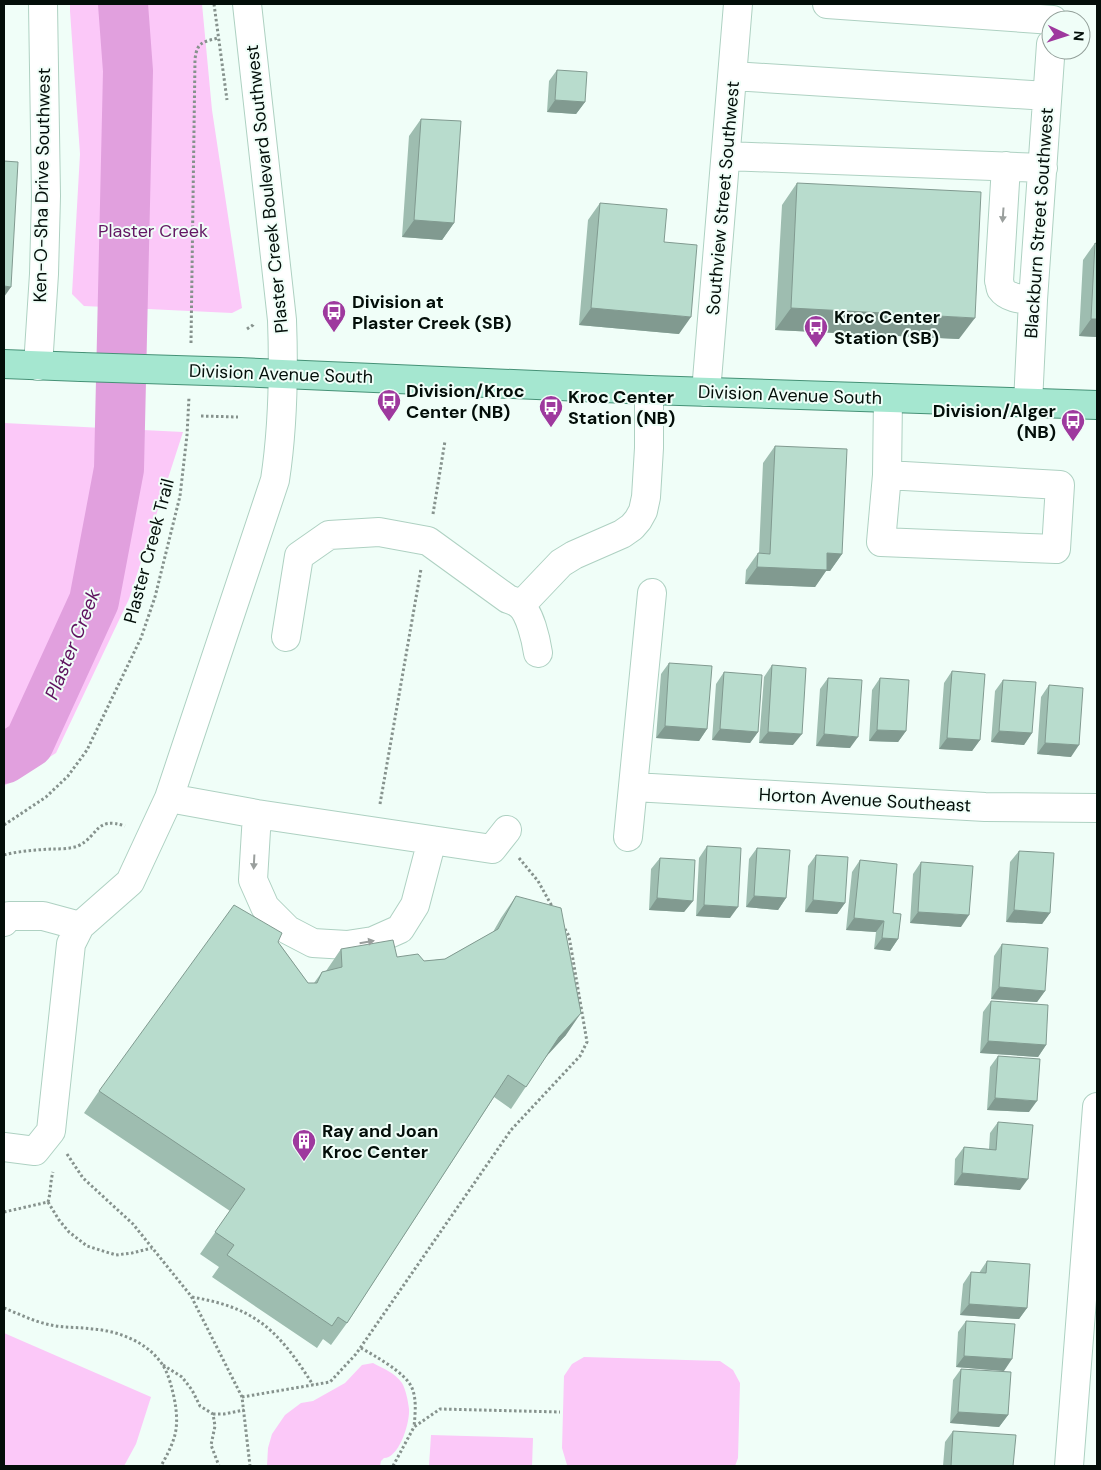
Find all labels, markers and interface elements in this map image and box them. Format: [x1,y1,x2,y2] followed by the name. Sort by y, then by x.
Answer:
[1041,10,1091,60] north arrow
[1070,30,1088,42] text: N
[240,44,294,334] street label: Plaster Creek Boulevard Southwest
[28,67,56,303] street label: Ken-O-Sha Drive Southwest
[701,80,745,316] street label: Southview Street Southwest
[1019,107,1059,339] street label: Blackburn Street Southwest
[999,207,1007,223] one-way arrow
[98,219,208,243] park label: Plaster Creek
[352,290,511,335] place label: Division at Plaster Creek (SB)
[321,299,347,333] bus stop icon: Division at Plaster Creek (SB)
[834,305,940,350] place label: Kroc Center Station (SB)
[803,314,829,348] bus stop icon: Kroc Center Station (SB)
[188,359,374,389] street label: Division Avenue South
[406,379,525,424] place label: Division/Kroc Center (NB)
[697,380,883,410] street label: Division Avenue South
[568,385,675,430] place label: Kroc Center Station (NB)
[376,388,402,422] bus stop icon: Division/Kroc Center (NB)
[538,394,564,428] bus stop icon: Kroc Center Station (NB)
[933,399,1056,444] place label: Division/Alger (NB)
[1060,408,1086,442] bus stop icon: Division/Alger (NB)
[118,476,180,626] street label: Plaster Creek Trail
[39,585,106,703] water label: Plaster Creek
[758,782,972,818] street label: Horton Avenue Southeast
[250,855,258,871] one-way arrow
[360,937,376,945] one-way arrow
[322,1119,438,1164] place label: Ray and Joan Kroc Center
[291,1128,317,1162] building icon: Ray and Joan Kroc Center

